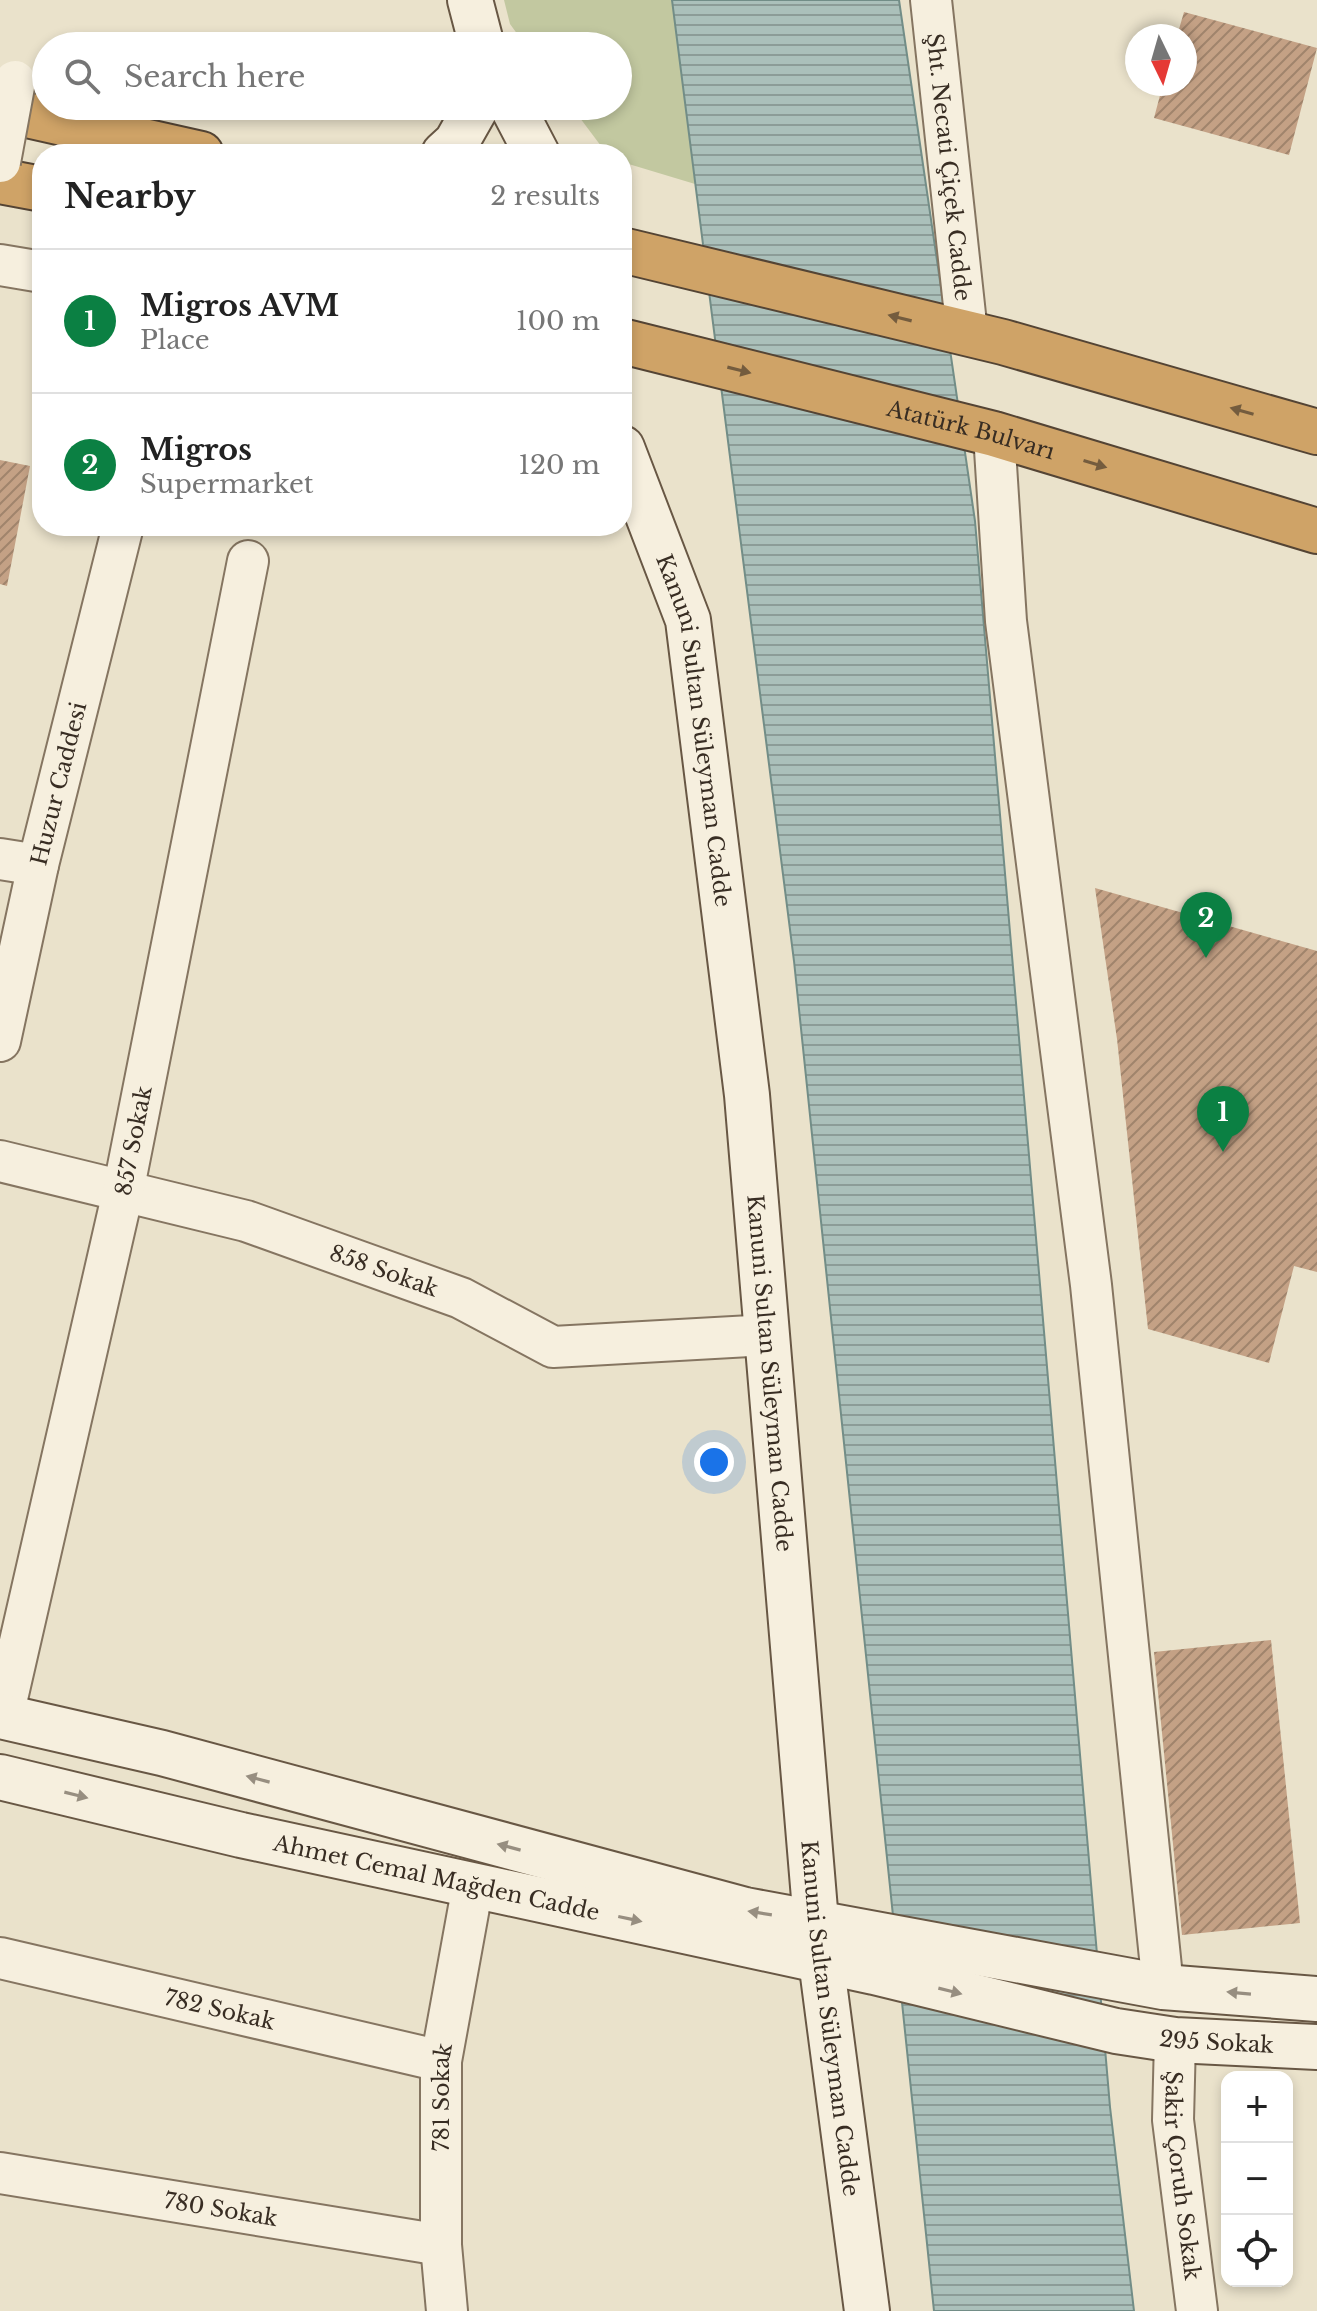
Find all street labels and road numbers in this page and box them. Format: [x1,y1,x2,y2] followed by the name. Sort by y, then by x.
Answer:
[921,32,976,302] street label: Şht. Necati Çiçek Cadde
[883,395,1058,466] street label: Atatürk Bulvarı
[650,551,737,909] street label: Kanuni Sultan Süleyman Cadde
[25,699,93,868] street label: Huzur Caddesi
[110,1083,158,1198] street label: 857 Sokak
[741,1193,798,1553] street label: Kanuni Sultan Süleyman Cadde
[326,1239,442,1303] street label: 858 Sokak
[270,1829,602,1926] street label: Ahmet Cemal Mağden Cadde
[795,1839,865,2198] street label: Kanuni Sultan Süleyman Cadde
[162,1984,278,2036] street label: 782 Sokak
[1158,2025,1275,2059] street label: 295 Sokak
[428,2041,458,2151] street label: 781 Sokak
[1159,2070,1206,2282] street label: Şakir Çoruh Sokak
[162,2187,280,2232] street label: 780 Sokak

